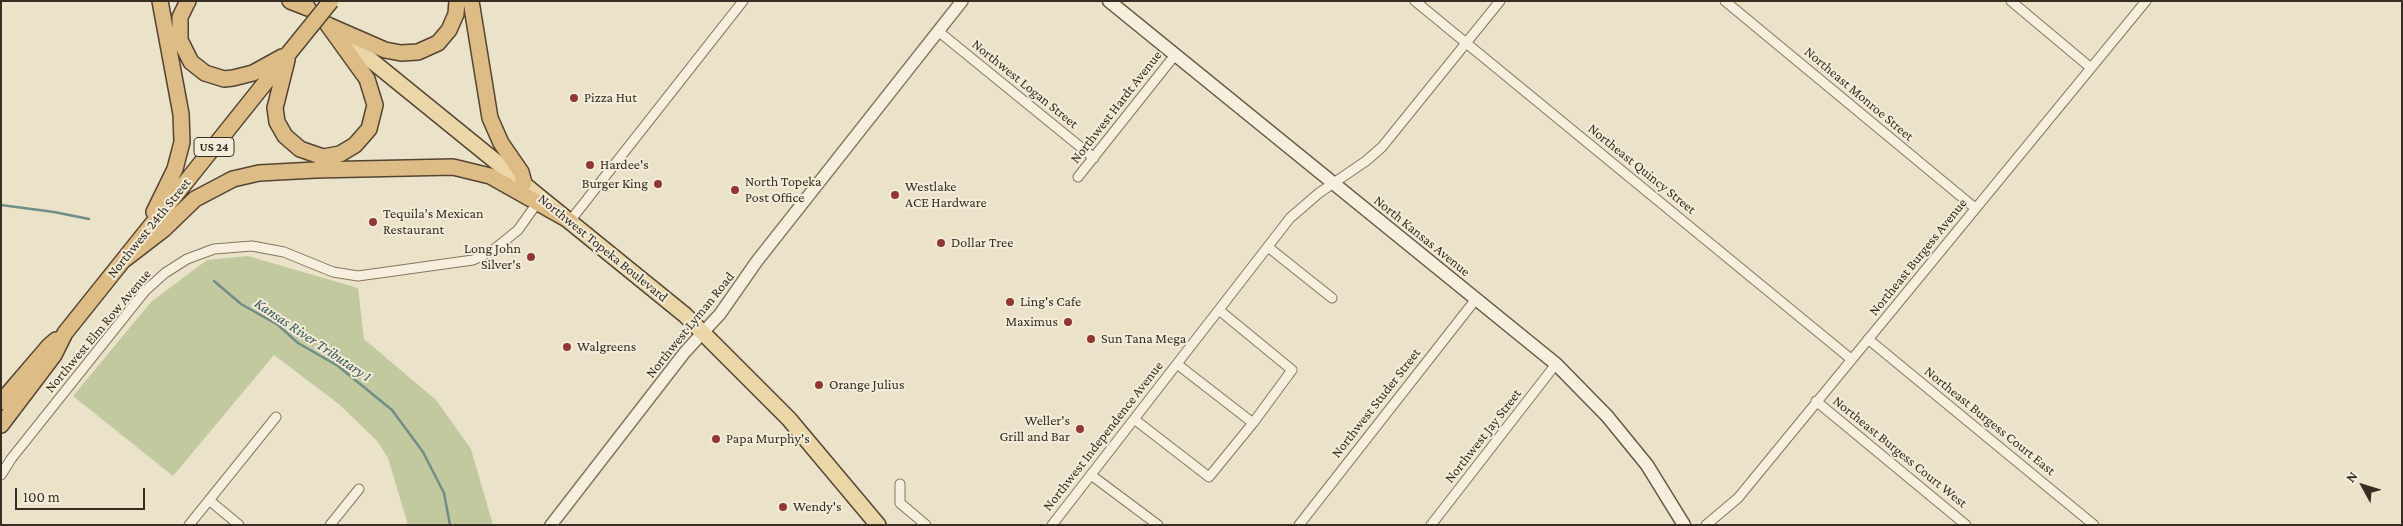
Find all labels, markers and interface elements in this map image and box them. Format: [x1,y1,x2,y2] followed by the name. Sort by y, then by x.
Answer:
[968,36,1082,132] street label: Northwest Logan Street
[1801,43,1917,145] street label: Northeast Monroe Street
[1067,47,1165,167] street label: Northwest Hardt Avenue
[584,90,637,106] place label: Pizza Hut
[568,92,580,104] marker: Pizza Hut
[1585,120,1699,218] street label: Northeast Quincy Street
[194,138,234,156] road number: US 24
[600,157,649,173] place label: Hardee's
[584,159,596,171] marker: Hardee's
[745,174,821,206] place label: North Topeka Post Office
[104,175,194,281] street label: Northwest 24th Street
[582,176,648,192] place label: Burger King
[652,178,664,190] marker: Burger King
[905,179,987,212] place label: Westlake ACE Hardware
[729,184,741,196] marker: North Topeka Post Office
[889,189,901,201] marker: Westlake ACE Hardware
[535,190,671,306] street label: Northwest Topeka Boulevard
[1370,192,1474,280] street label: North Kansas Avenue
[1866,195,1970,319] street label: Northeast Burgess Avenue
[383,206,483,238] place label: Tequila’s Mexican Restaurant
[367,216,379,228] marker: Tequila’s Mexican Restaurant
[951,235,1013,251] place label: Dollar Tree
[935,237,947,249] marker: Dollar Tree
[464,241,521,274] place label: Long John Silver's
[525,251,537,263] marker: Long John Silver's
[41,266,155,396] street label: Northwest Elm Row Avenue
[642,269,738,381] street label: Northwest Lyman Road
[251,294,375,386] water label: Kansas River Tributary 1
[1020,294,1081,310] place label: Ling's Cafe
[1004,296,1016,308] marker: Ling's Cafe
[1005,314,1058,330] place label: Maximus
[1062,316,1074,328] marker: Maximus
[1101,331,1186,347] place label: Sun Tana Mega
[1085,333,1097,345] marker: Sun Tana Mega
[577,339,636,355] place label: Walgreens
[561,341,573,353] marker: Walgreens
[1328,345,1424,461] street label: Northwest Studer Street
[1039,358,1167,514] street label: Northwest Independence Avenue
[1921,363,2059,479] street label: Northeast Burgess Court East
[829,377,904,393] place label: Orange Julius
[813,379,825,391] marker: Orange Julius
[1441,386,1525,486] street label: Northwest Jay Street
[1829,393,1971,511] street label: Northeast Burgess Court West
[999,413,1070,446] place label: Weller's Grill and Bar
[1074,423,1086,435] marker: Weller's Grill and Bar
[726,431,810,447] place label: Papa Murphy's
[710,433,722,445] marker: Papa Murphy's
[2338,461,2388,511] north arrow
[2342,468,2361,485] text: N
[18,478,148,510] scale bar
[23,489,60,505] text: 100 m
[793,499,841,515] place label: Wendy's
[777,501,789,513] marker: Wendy's

